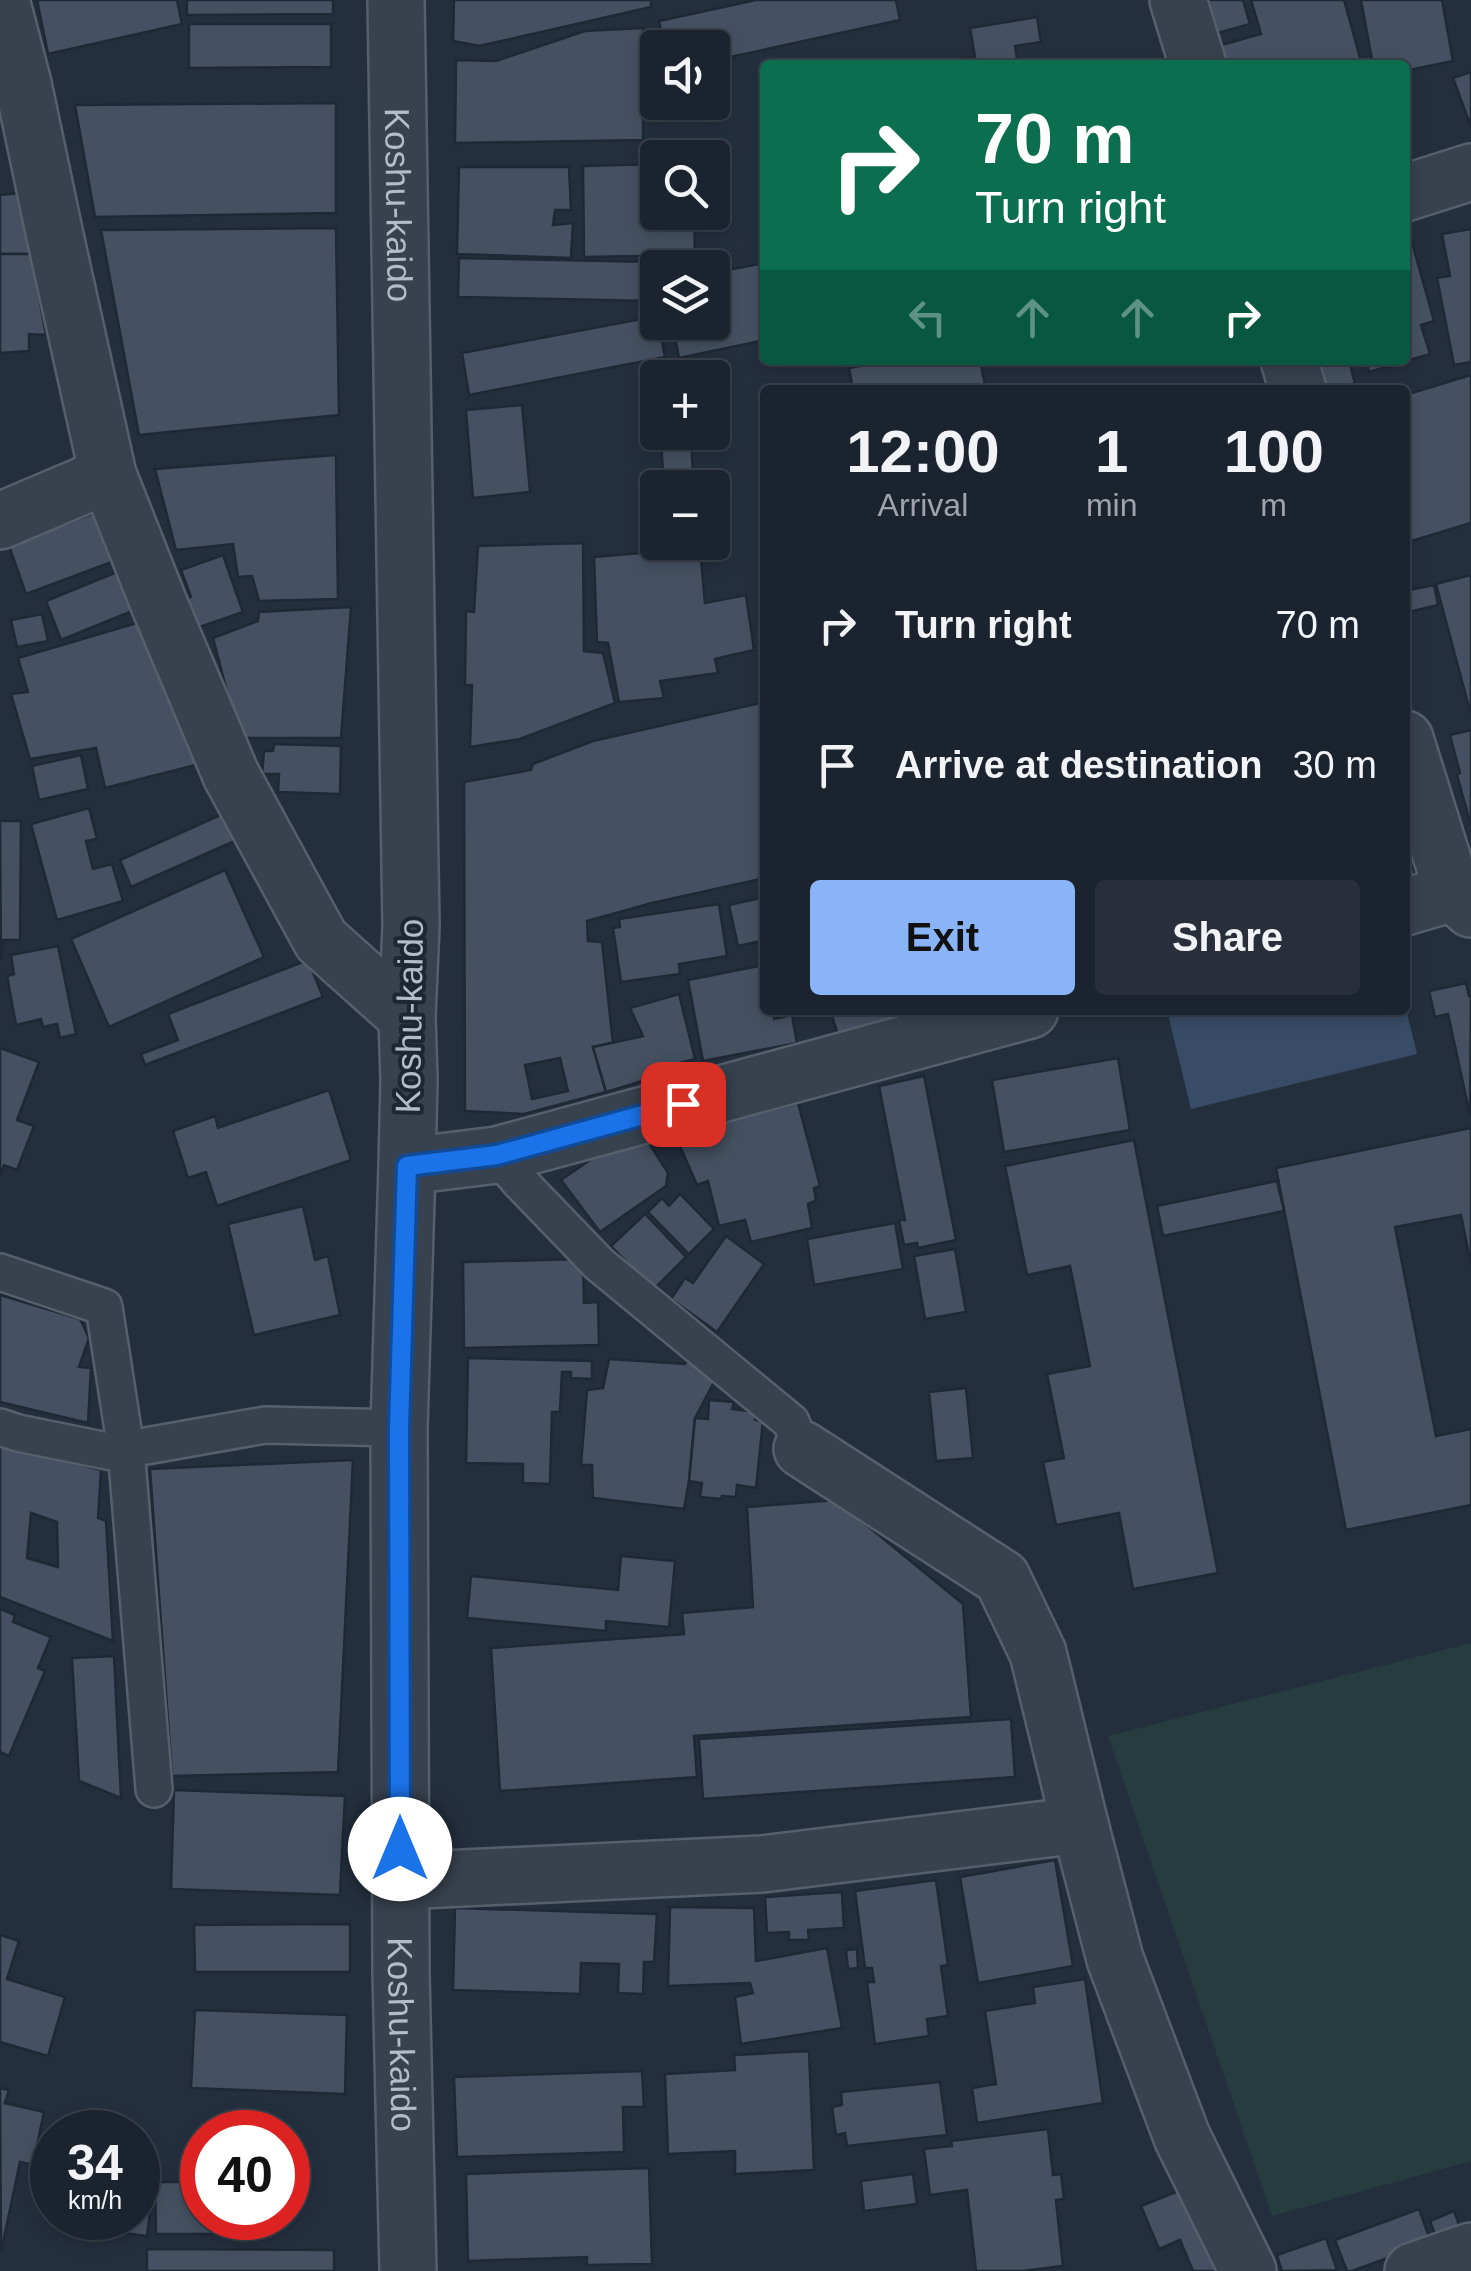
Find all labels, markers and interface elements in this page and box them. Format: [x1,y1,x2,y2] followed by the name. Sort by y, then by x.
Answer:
[640,30,730,560] map controls
[640,30,730,120] button: sound
[810,100,940,230] icon: right
[975,100,1135,178] text: 70 m
[378,107,420,303] street label: Koshu-kaido
[640,140,730,230] button: search
[975,182,1166,233] text: Turn right
[640,250,730,340] button: layers
[900,290,955,345] icon: left
[1005,290,1060,345] icon: ahead
[1110,290,1165,345] icon: ahead
[1215,290,1270,345] icon: right
[640,360,730,450] button: +
[846,418,1000,485] text: 12:00
[1095,418,1128,485] text: 1
[1224,418,1324,485] text: 100
[640,470,730,560] button: −
[878,487,968,523] text: Arrival
[1086,487,1137,523] text: min
[1260,487,1287,523] text: m
[810,598,865,653] icon: right
[895,604,1072,646] text: Turn right
[1276,604,1360,646] text: 70 m
[810,738,865,793] icon: arrive
[895,744,1262,786] text: Arrive at destination
[1292,744,1377,786] text: 30 m
[810,880,1075,995] button: Exit
[1095,880,1360,995] button: Share
[388,918,430,1114] street label: Koshu-kaido
[641,1062,726,1147] pin
[656,1077,711,1132] icon: arrive
[348,1797,452,1901] position arrow
[381,1937,424,2132] street label: Koshu-kaido
[180,2110,310,2240] speed limit sign: 40
[67,2135,123,2191] text: 34
[68,2186,122,2214] text: km/h

